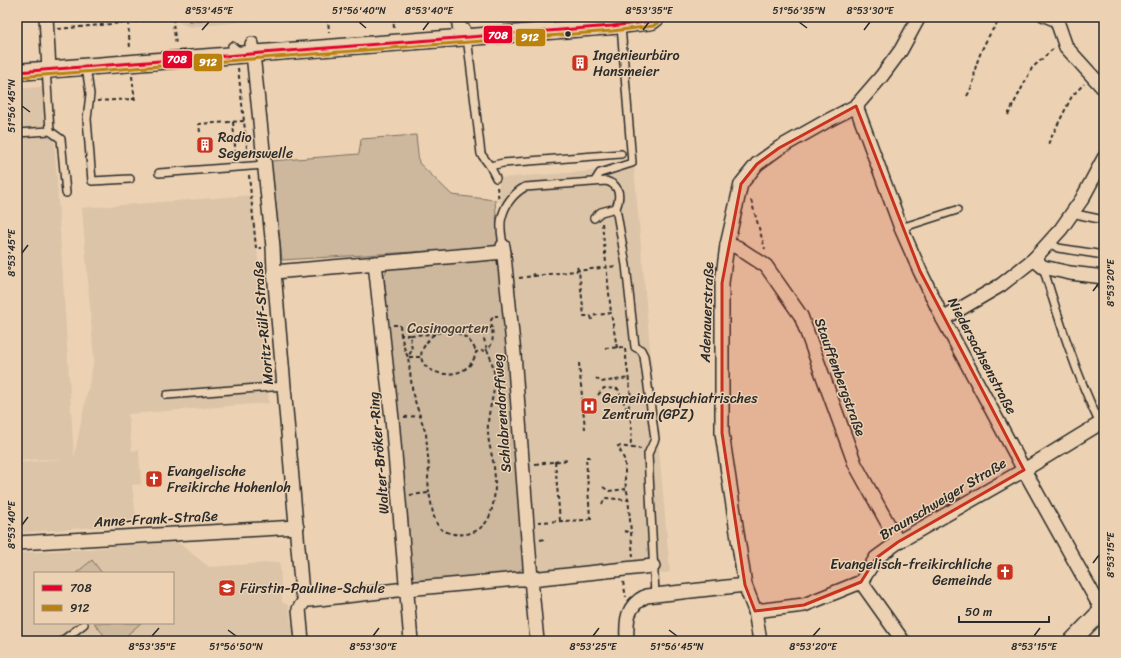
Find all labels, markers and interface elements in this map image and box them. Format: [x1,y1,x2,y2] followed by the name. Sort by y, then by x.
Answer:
[185,2,234,20] text: 8°53'45"E
[332,2,386,20] text: 51°56'40"N
[405,2,454,20] text: 8°53'40"E
[626,2,674,20] text: 8°53'35"E
[773,2,826,20] text: 51°56'35"N
[846,2,895,20] text: 8°53'30"E
[483,25,513,44] line badge: 708
[488,26,508,45] text: 708
[515,28,546,47] line badge: 912
[521,28,540,47] text: 912
[563,29,573,39] unlabelled marker
[592,43,680,84] place label: Ingenieurbüro Hansmeier
[162,50,193,69] line badge: 708
[167,50,187,69] text: 708
[193,53,223,72] line badge: 912
[199,53,218,72] text: 912
[570,53,590,73] building icon: Ingenieurbüro Hansmeier
[3,79,21,133] text: 51°56'45"N
[218,125,293,166] place label: Radio Segenswelle
[195,135,215,155] building icon: Radio Segenswelle
[3,228,21,277] text: 8°53'45"E
[1102,258,1120,307] text: 8°53'20"E
[245,260,281,386] street label: Moritz-Rülf-Straße
[693,261,721,364] street label: Adenauerstraße
[940,293,1024,419] street label: Niedersachsenstraße
[807,314,873,440] street label: Stauffenbergstraße
[407,316,489,341] park label: Casinogarten
[485,353,519,473] street label: Schlabrendorffweg
[602,386,758,427] place label: Gemeindepsychiatrisches Zentrum (GPZ)
[361,391,397,515] street label: Walter-Bröker-Ring
[579,396,599,416] hospital icon: Gemeindepsychiatrisches Zentrum (GPZ)
[875,451,1011,547] street label: Braunschweiger Straße
[167,459,291,500] place label: Evangelische Freikirche Hohenloh
[144,469,164,489] church icon: Evangelische Freikirche Hohenloh
[3,500,21,549] text: 8°53'40"E
[92,503,219,535] street label: Anne-Frank-Straße
[1102,531,1120,578] text: 8°53'15"E
[830,552,992,593] place label: Evangelisch-freikirchliche Gemeinde
[995,562,1015,582] church icon: Evangelisch-freikirchliche Gemeinde
[34,572,174,624] legend
[240,576,385,601] place label: Fürstin-Pauline-Schule
[70,577,92,599] text: 708
[217,578,237,598] school or university icon: Fürstin-Pauline-Schule
[70,597,90,619] text: 912
[959,598,1049,624] scale bar
[965,601,992,623] text: 50 m
[129,638,177,656] text: 8°53'35"E
[209,638,263,656] text: 51°56'50"N
[349,638,398,656] text: 8°53'30"E
[569,638,618,656] text: 8°53'25"E
[650,638,704,656] text: 51°56'45"N
[789,638,838,656] text: 8°53'20"E
[1011,638,1058,656] text: 8°53'15"E

